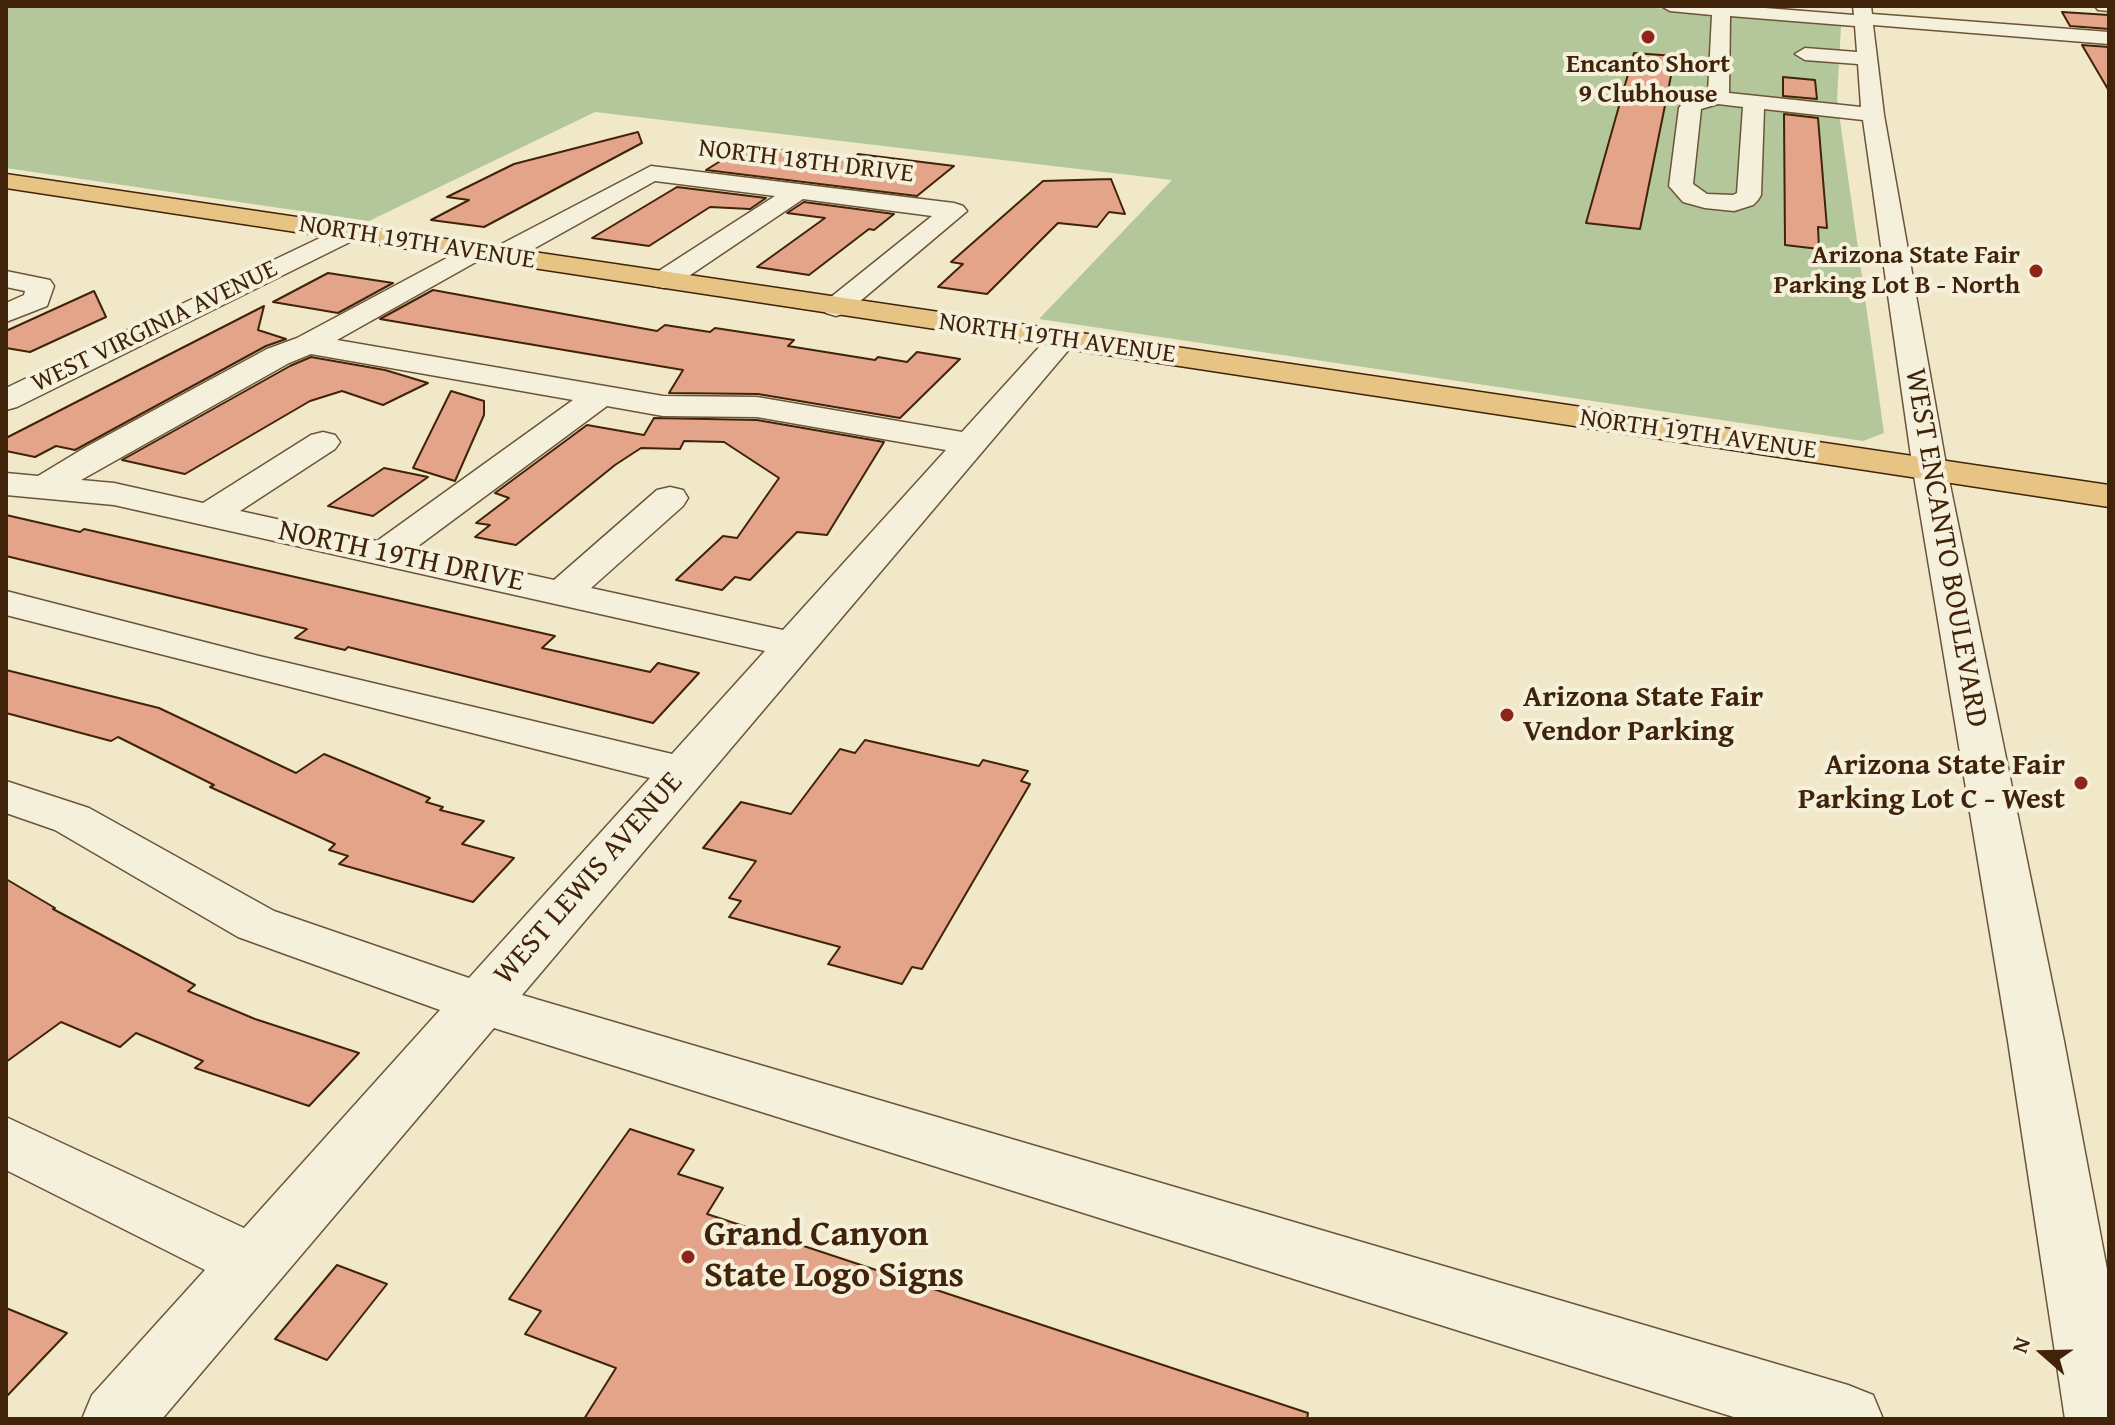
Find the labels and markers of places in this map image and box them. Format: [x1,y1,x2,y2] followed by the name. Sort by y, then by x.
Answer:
[1639,28,1657,46] marker: Encanto Short 9 Clubhouse
[1566,49,1730,110] place label: Encanto Short 9 Clubhouse
[1774,240,2020,302] place label: Arizona State Fair Parking Lot B - North
[2027,262,2045,280] marker: Arizona State Fair Parking Lot B - North
[1523,680,1763,750] place label: Arizona State Fair Vendor Parking
[1498,706,1516,724] marker: Arizona State Fair Vendor Parking
[1798,748,2065,818] place label: Arizona State Fair Parking Lot C - West
[2072,774,2090,792] marker: Arizona State Fair Parking Lot C - West
[704,1214,964,1299] place label: Grand Canyon State Logo Signs
[679,1248,697,1266] marker: Grand Canyon State Logo Signs

